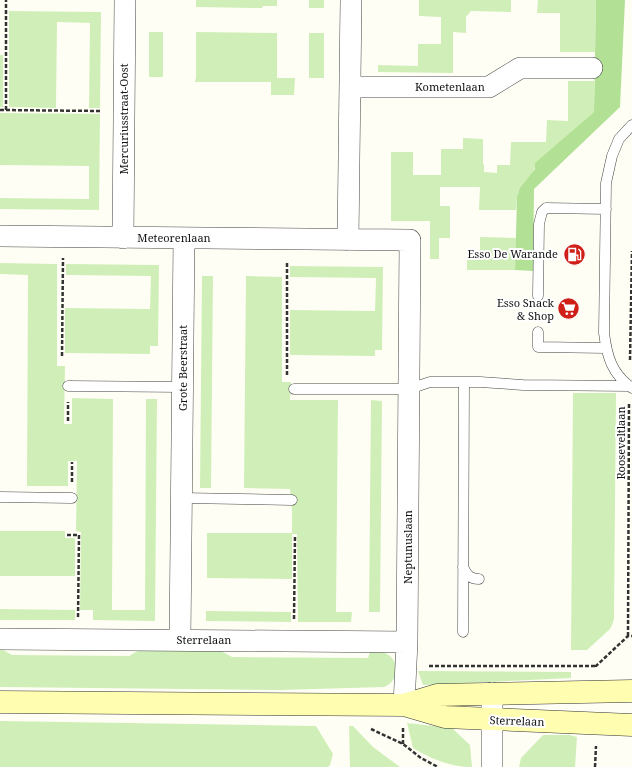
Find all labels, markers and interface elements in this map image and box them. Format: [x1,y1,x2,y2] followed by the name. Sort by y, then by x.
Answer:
[116,63,131,175] street label: Mercuriusstraat-Oost
[415,79,485,94] street label: Kometenlaan
[137,230,211,245] street label: Meteorenlaan
[561,241,587,267] fuel station icon: Esso De Warande
[467,246,558,261] place label: Esso De Warande
[497,295,555,323] place label: Esso Snack & Shop
[556,296,582,322] supermarket icon: Esso Snack & Shop
[175,325,190,411] street label: Grote Beerstraat
[613,406,628,480] street label: Rooseveltlaan
[400,510,415,584] street label: Neptunuslaan
[177,632,231,647] street label: Sterrelaan
[489,712,545,729] street label: Sterrelaan

